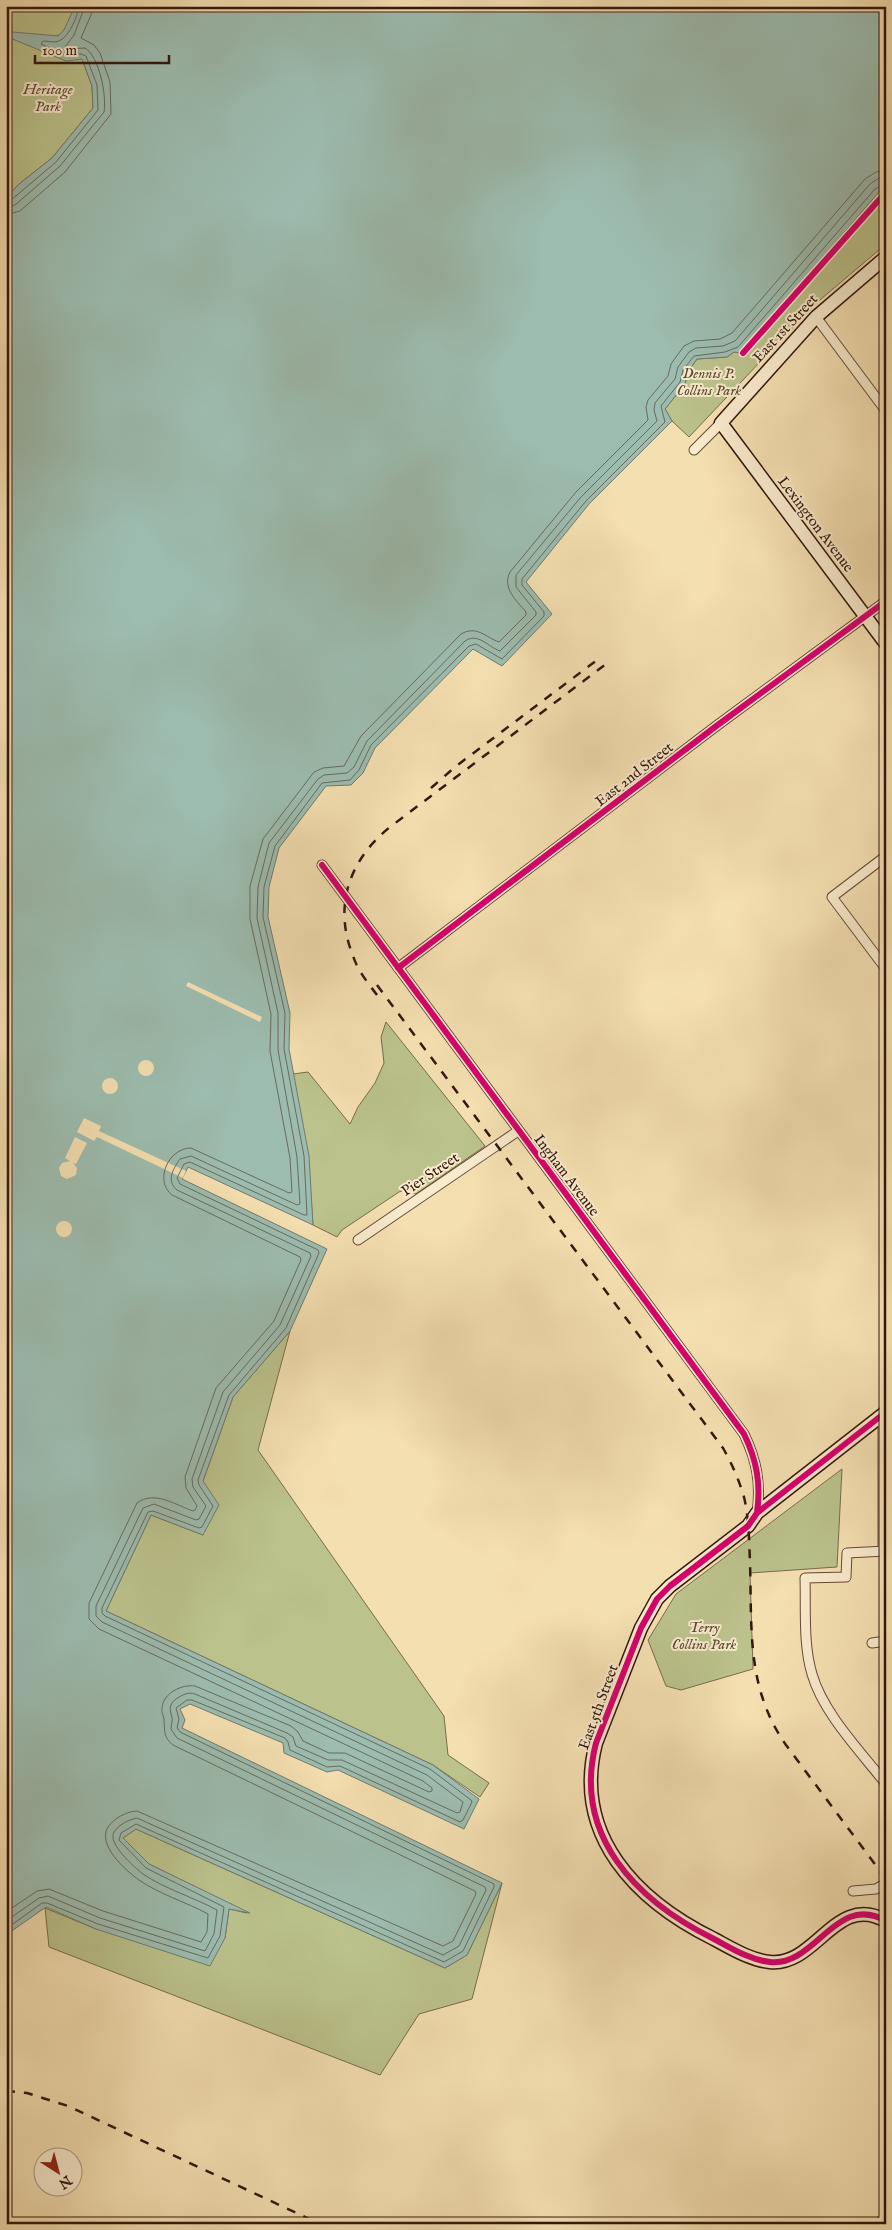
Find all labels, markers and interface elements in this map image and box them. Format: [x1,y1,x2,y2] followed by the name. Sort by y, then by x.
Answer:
[35,32,169,64] scale bar
[42,41,78,60] text: 100 m
[22,80,73,116] park label: Heritage Park
[749,290,822,367] street label: East 1st Street
[677,364,741,400] park label: Dennis P. Collins Park
[773,472,858,576] street label: Lexington Avenue
[591,738,677,811] street label: East 2nd Street
[530,1131,604,1220] street label: Ingham Avenue
[398,1148,463,1201] street label: Pier Street
[672,1618,736,1654] park label: Terry Collins Park
[574,1662,623,1753] street label: East 5th Street
[32,2148,82,2198] north arrow
[55,2170,76,2193] text: N

